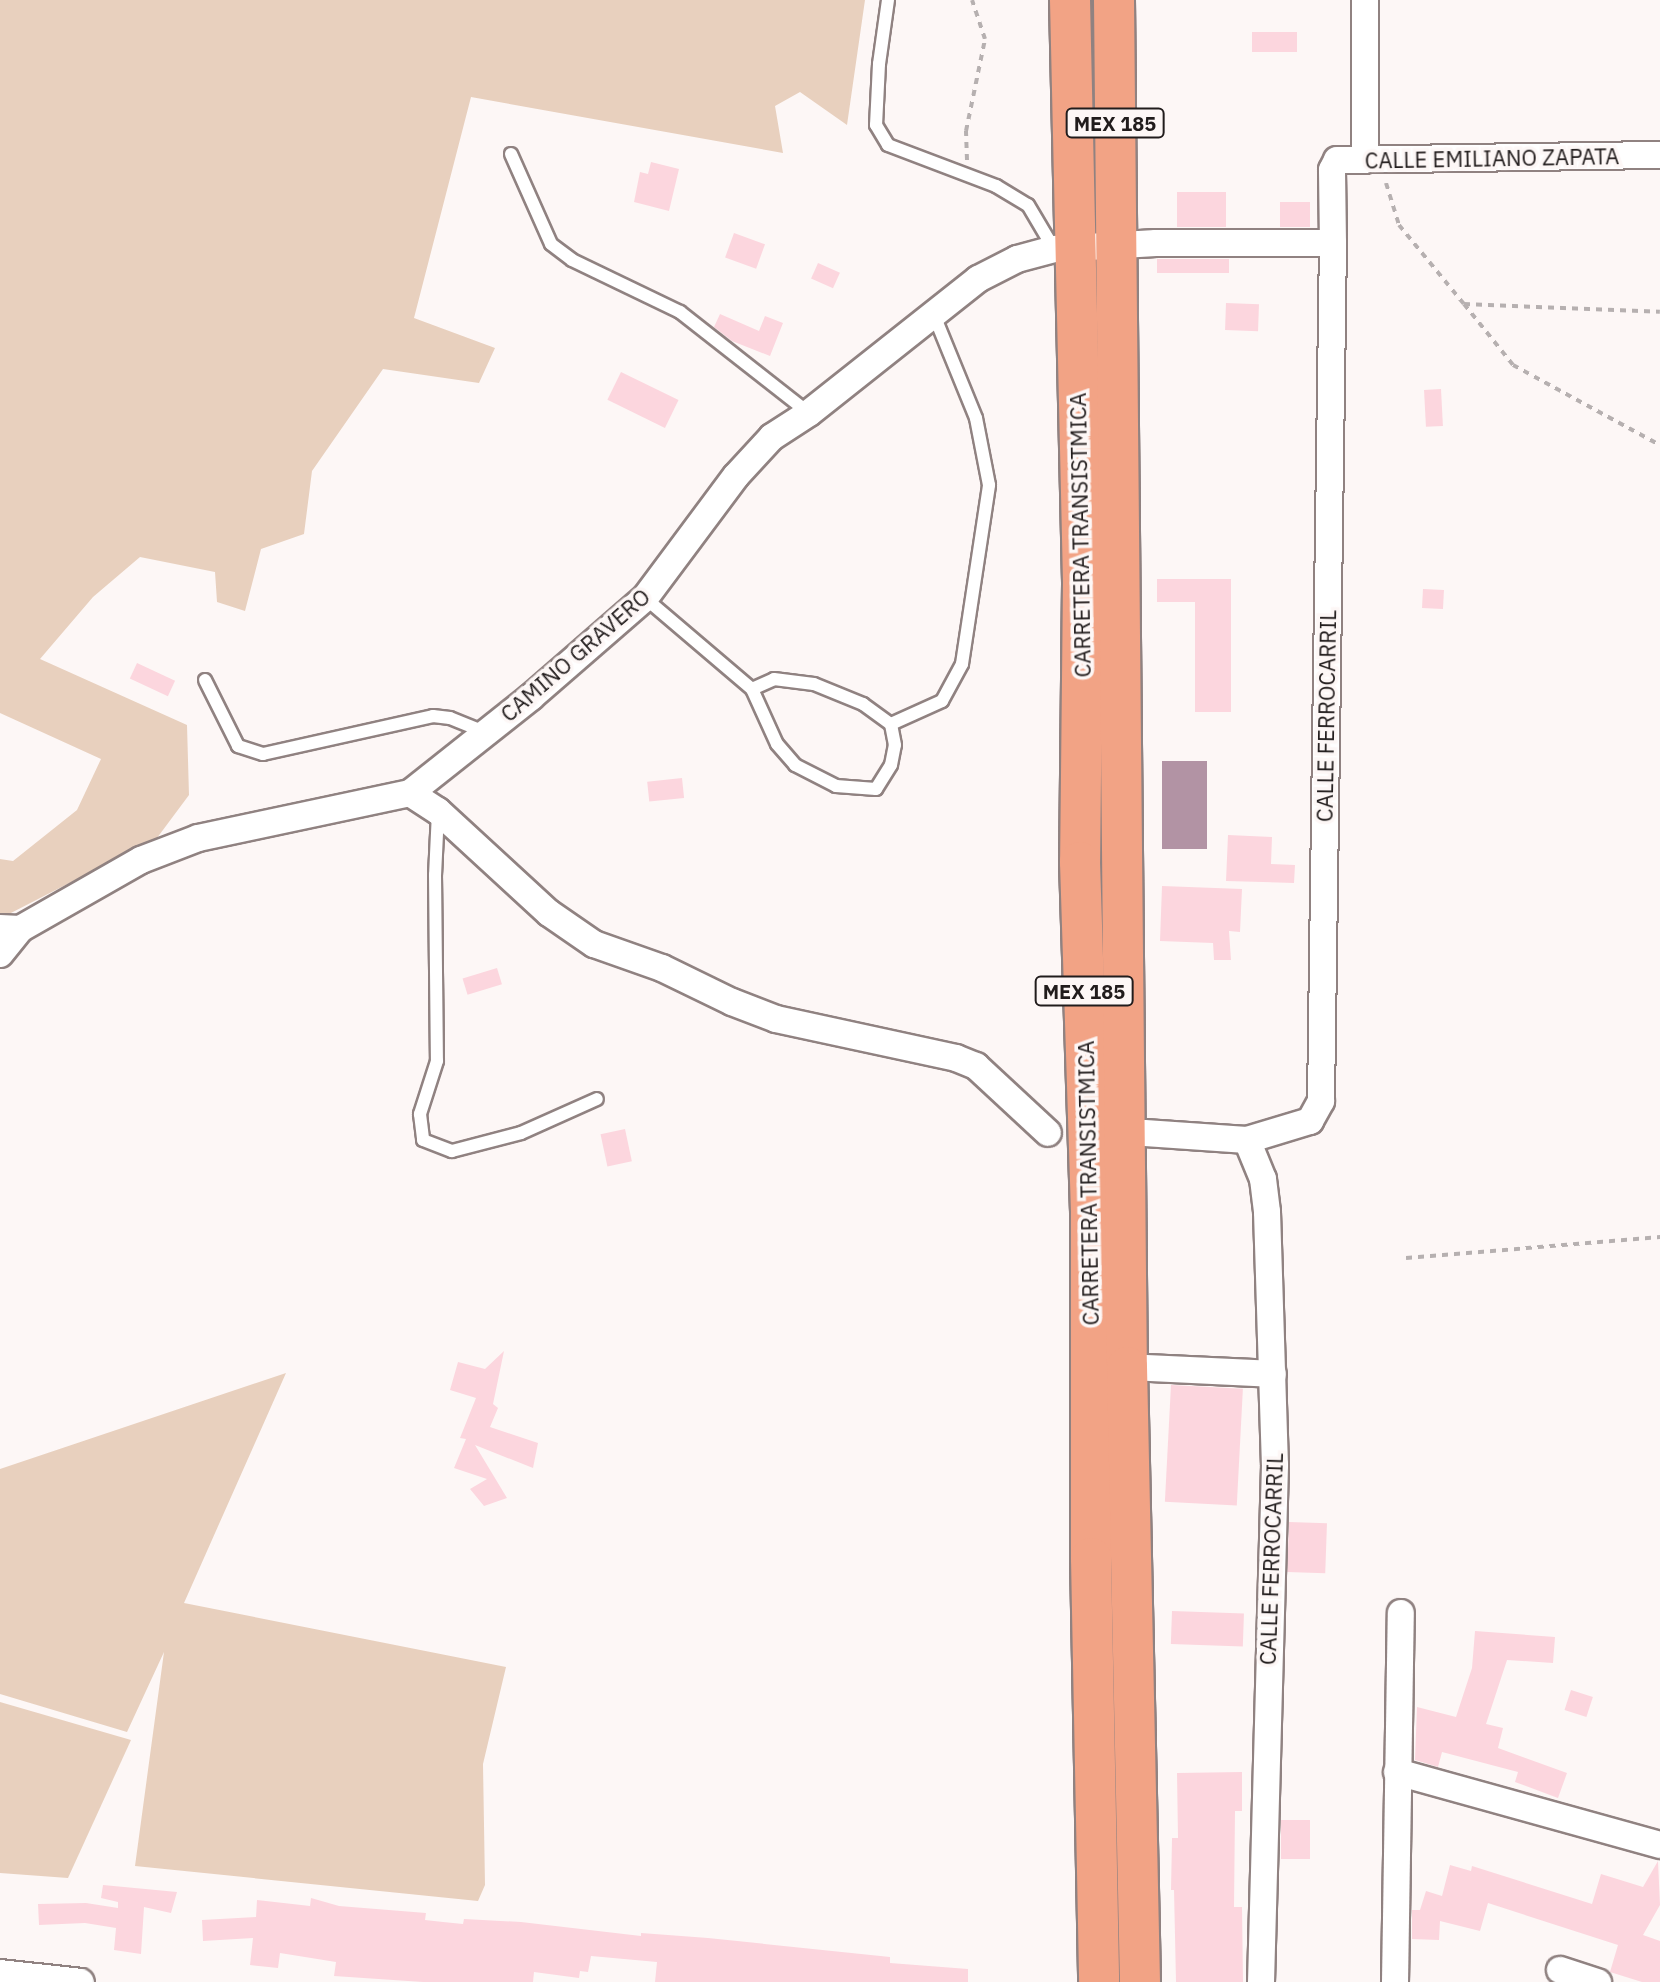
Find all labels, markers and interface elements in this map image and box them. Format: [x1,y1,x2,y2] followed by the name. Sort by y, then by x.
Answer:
[1065,107,1165,139] road number: MEX 185
[1364,143,1620,173] street label: CALLE EMILIANO ZAPATA
[1064,392,1096,678] street label: CARRETERA TRANSISTMICA
[495,583,655,727] street label: CAMINO GRAVERO
[1311,610,1341,822] street label: CALLE FERROCARRIL
[1034,975,1134,1007] road number: MEX 185
[1072,1040,1104,1326] street label: CARRETERA TRANSISTMICA
[1254,1452,1288,1666] street label: CALLE FERROCARRIL

